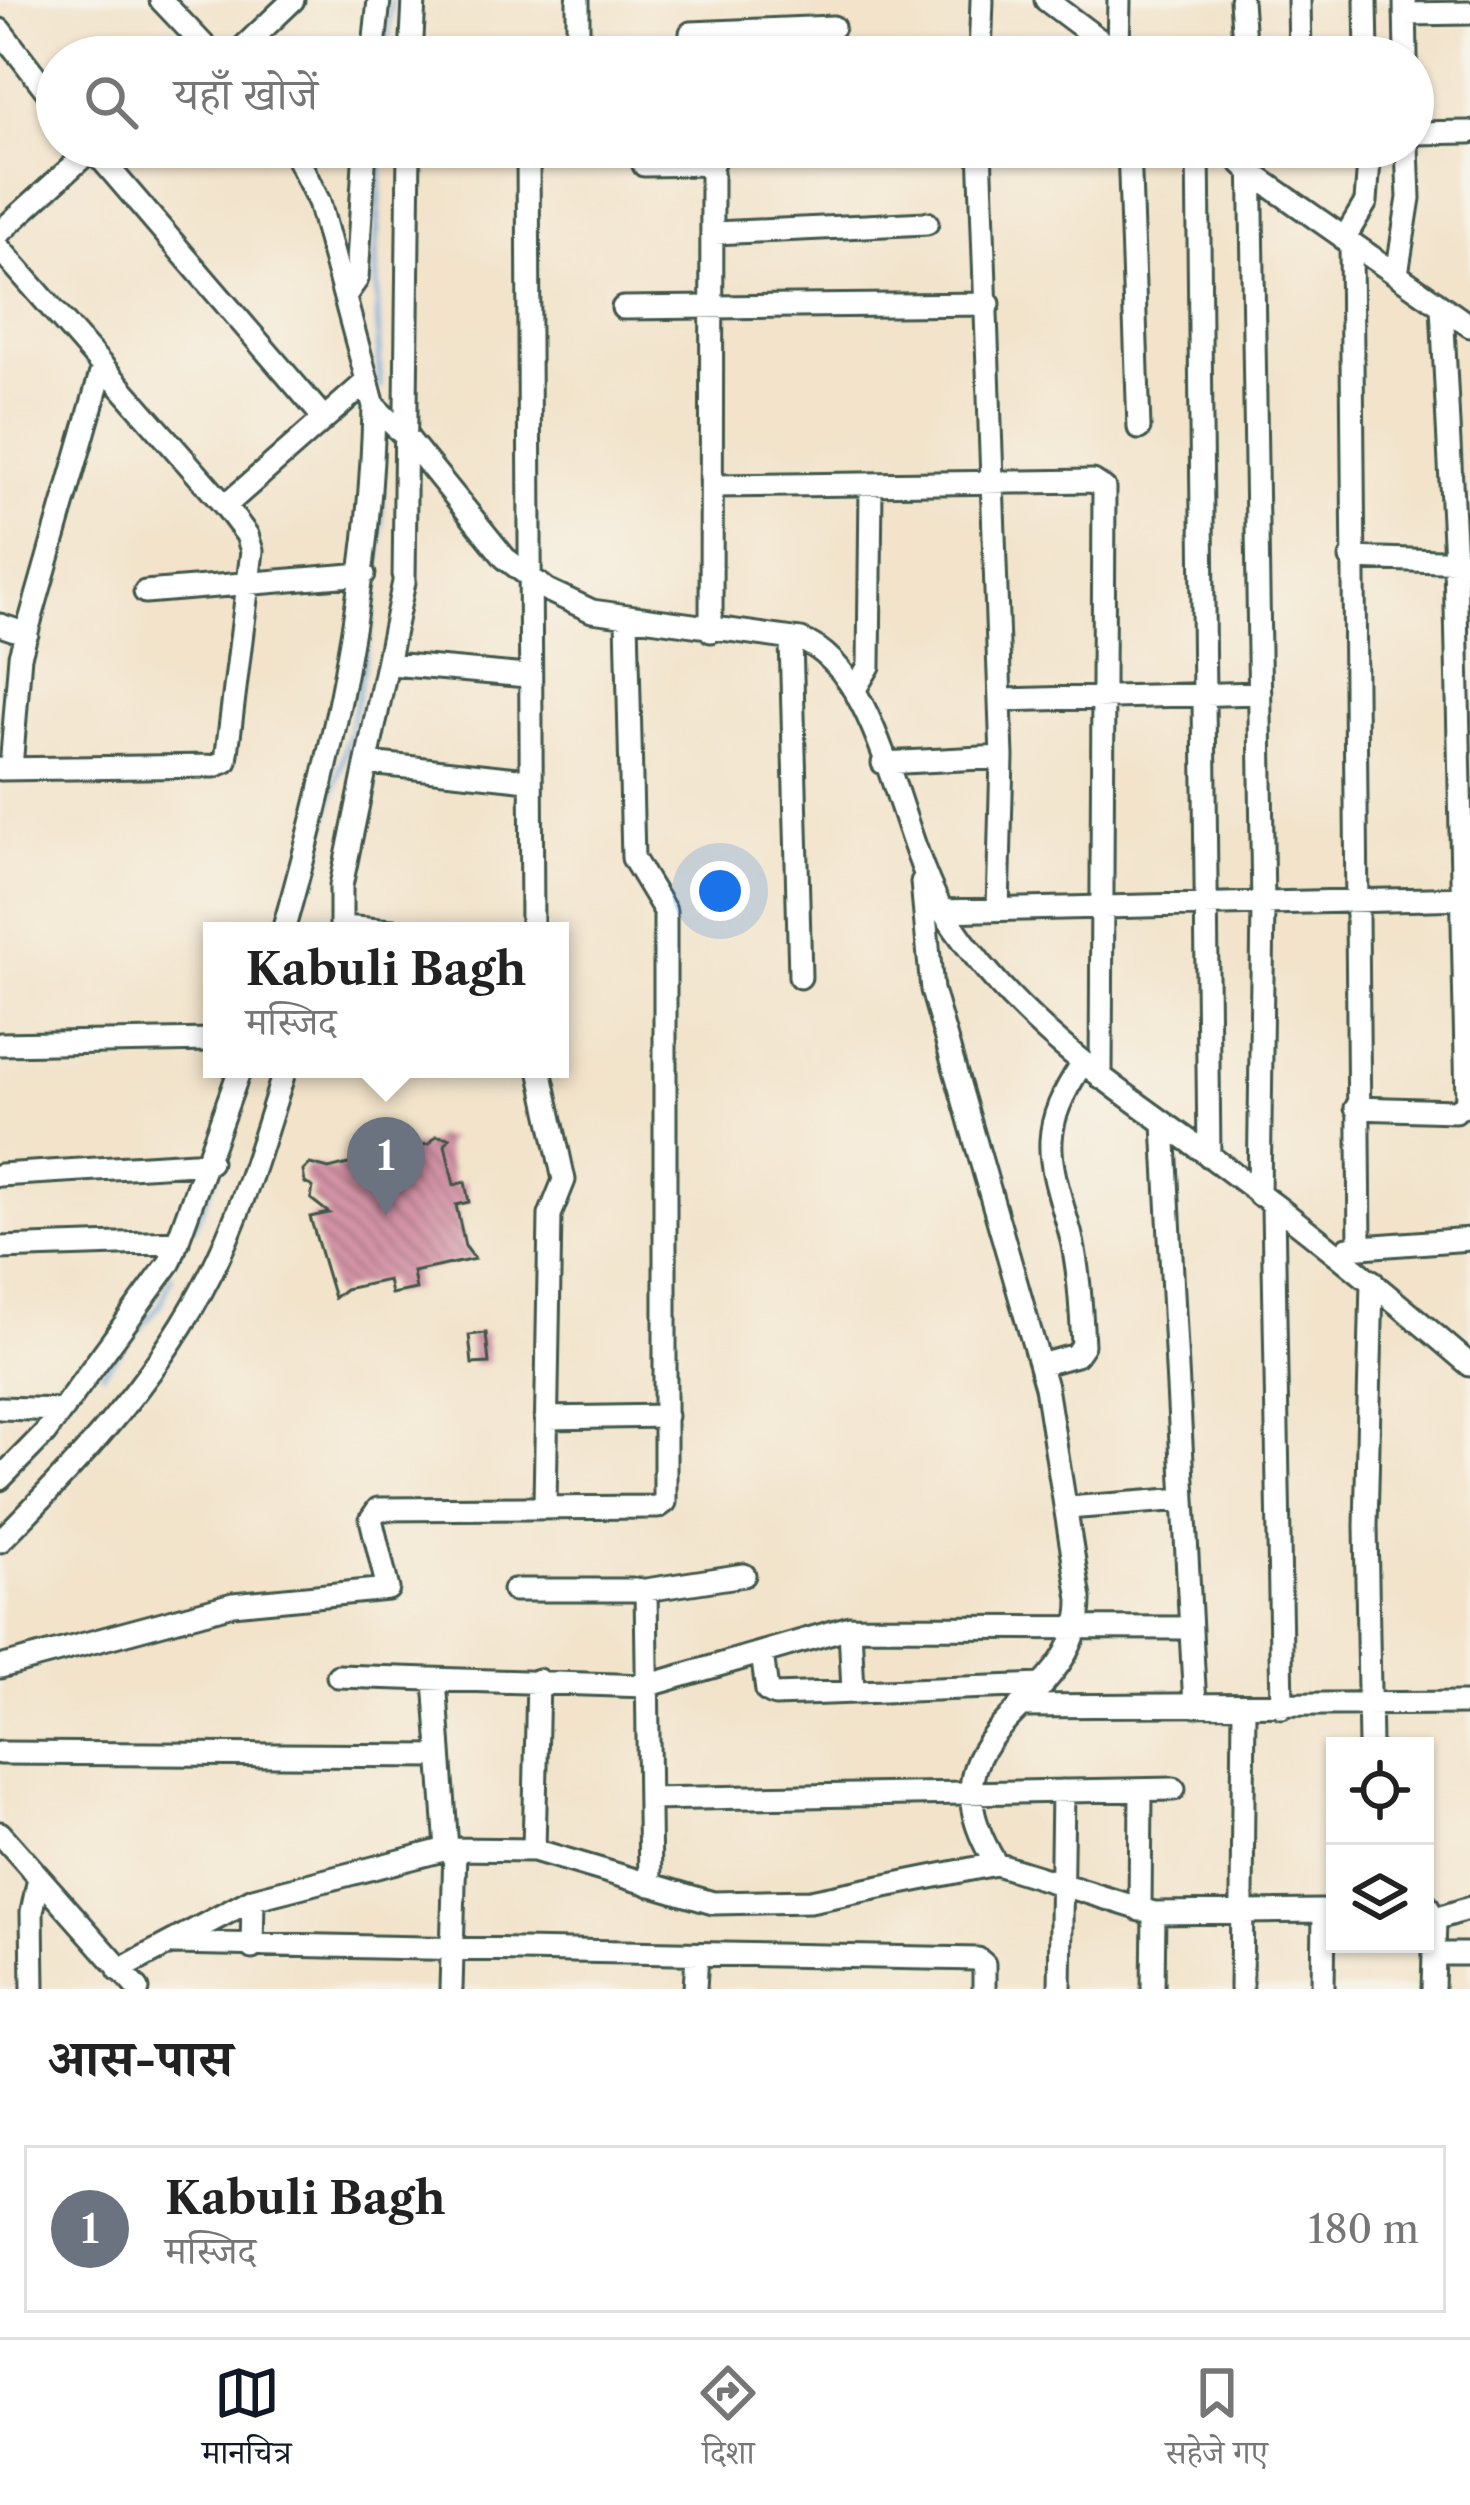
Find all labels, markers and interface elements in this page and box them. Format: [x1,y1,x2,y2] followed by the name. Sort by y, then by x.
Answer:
[36,36,1434,168] search box
[174,66,318,122] text: यहाँ खोजें
[78,69,144,135] icon: search
[690,861,750,921] your location
[203,922,569,1078] popup
[246,941,526,997] text: Kabuli Bagh
[246,997,336,1045] text: मस्जिद
[347,1117,425,1216] pin: 1
[1326,1737,1434,1953] map controls
[1326,1737,1434,1845] button: locate
[1326,1845,1434,1953] button: layers
[48,2027,233,2089] text: आस-पास
[165,2170,446,2226] text: Kabuli Bagh
[81,2205,99,2253] text: 1
[1308,2205,1419,2253] text: 180 m
[165,2226,256,2274] text: मस्जिद
[202,2360,291,2485] tab: मानचित्र
[695,2360,761,2485] tab: दिशा
[1165,2360,1268,2485] tab: सहेजे गए

